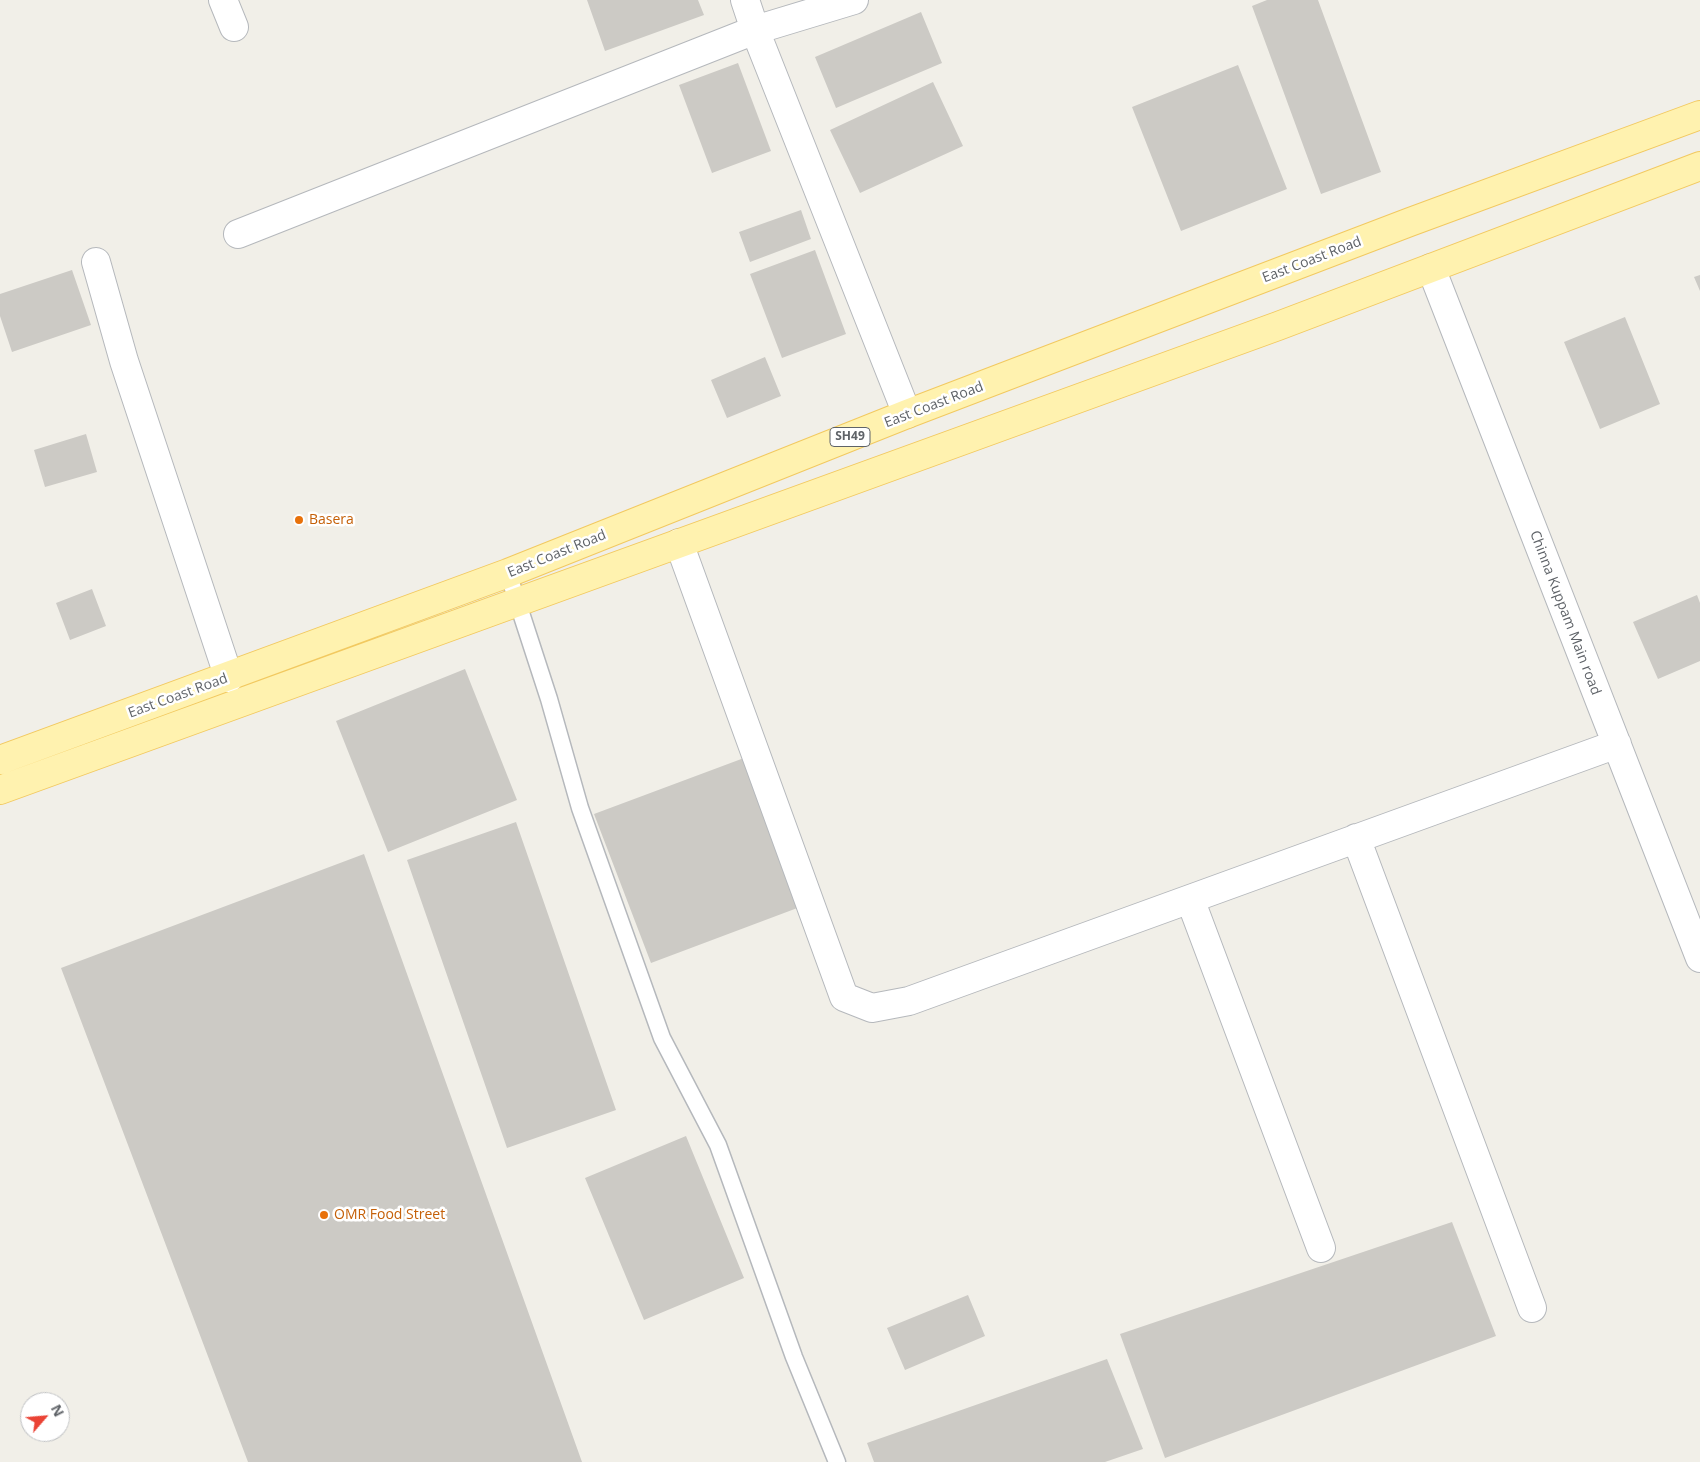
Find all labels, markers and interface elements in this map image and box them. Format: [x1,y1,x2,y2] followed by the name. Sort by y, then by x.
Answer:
[1260,233,1364,287] street label: East Coast Road
[882,378,986,432] street label: East Coast Road
[830,428,870,447] road number: SH49
[309,512,354,528] place label: Basera
[293,514,305,526] marker: Basera
[505,527,609,581] street label: East Coast Road
[1526,528,1604,698] street label: Chinna Kuppam Main road
[126,670,230,722] street label: East Coast Road
[334,1207,445,1223] place label: OMR Food Street
[318,1209,330,1221] marker: OMR Food Street
[20,1392,70,1442] north arrow
[47,1401,69,1420] text: N

